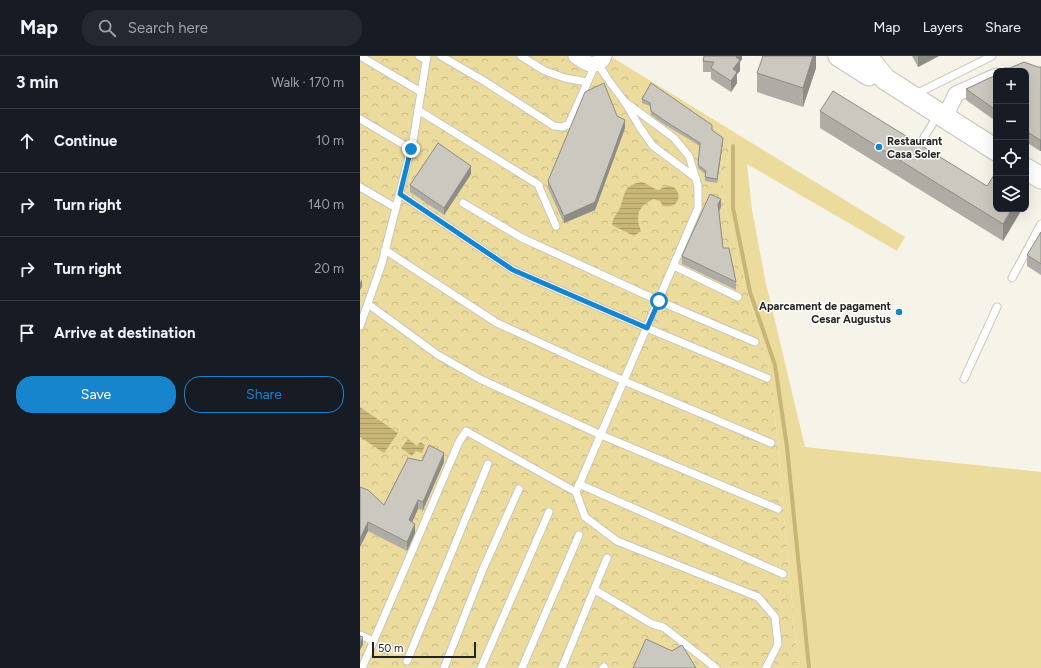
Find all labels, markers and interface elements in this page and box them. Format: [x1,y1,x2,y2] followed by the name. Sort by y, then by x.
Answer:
[82,10,362,46] search box
[20,16,58,39] text: Map
[96,17,118,39] icon: search
[128,19,208,37] text: Search here
[873,19,901,36] text: Map
[923,19,963,36] text: Layers
[985,19,1021,36] text: Share
[993,68,1029,212] map controls
[993,68,1029,104] button: +
[16,72,58,92] text: 3 min
[272,75,344,90] text: Walk · 170 m
[993,104,1029,140] button: −
[16,130,38,152] icon: ahead
[54,132,117,150] text: Continue
[316,133,344,148] text: 10 m
[887,135,943,161] place label: Restaurant Casa Soler
[402,140,420,158] route end
[993,140,1029,176] button: locate
[874,142,884,152] marker: Restaurant Casa Soler
[993,176,1029,212] button: layers
[16,194,38,216] icon: right
[54,196,122,214] text: Turn right
[308,197,344,212] text: 140 m
[16,258,38,280] icon: right
[54,260,122,278] text: Turn right
[314,261,344,276] text: 20 m
[650,292,668,310] route start
[759,300,892,326] place label: Aparcament de pagament Cesar Augustus
[894,307,904,317] marker: Aparcament de pagament Cesar Augustus
[16,322,38,344] icon: arrive
[54,324,195,342] text: Arrive at destination
[16,376,176,413] button: Save
[184,376,344,413] button: Share
[372,640,476,659] scale bar
[378,642,403,655] text: 50 m

